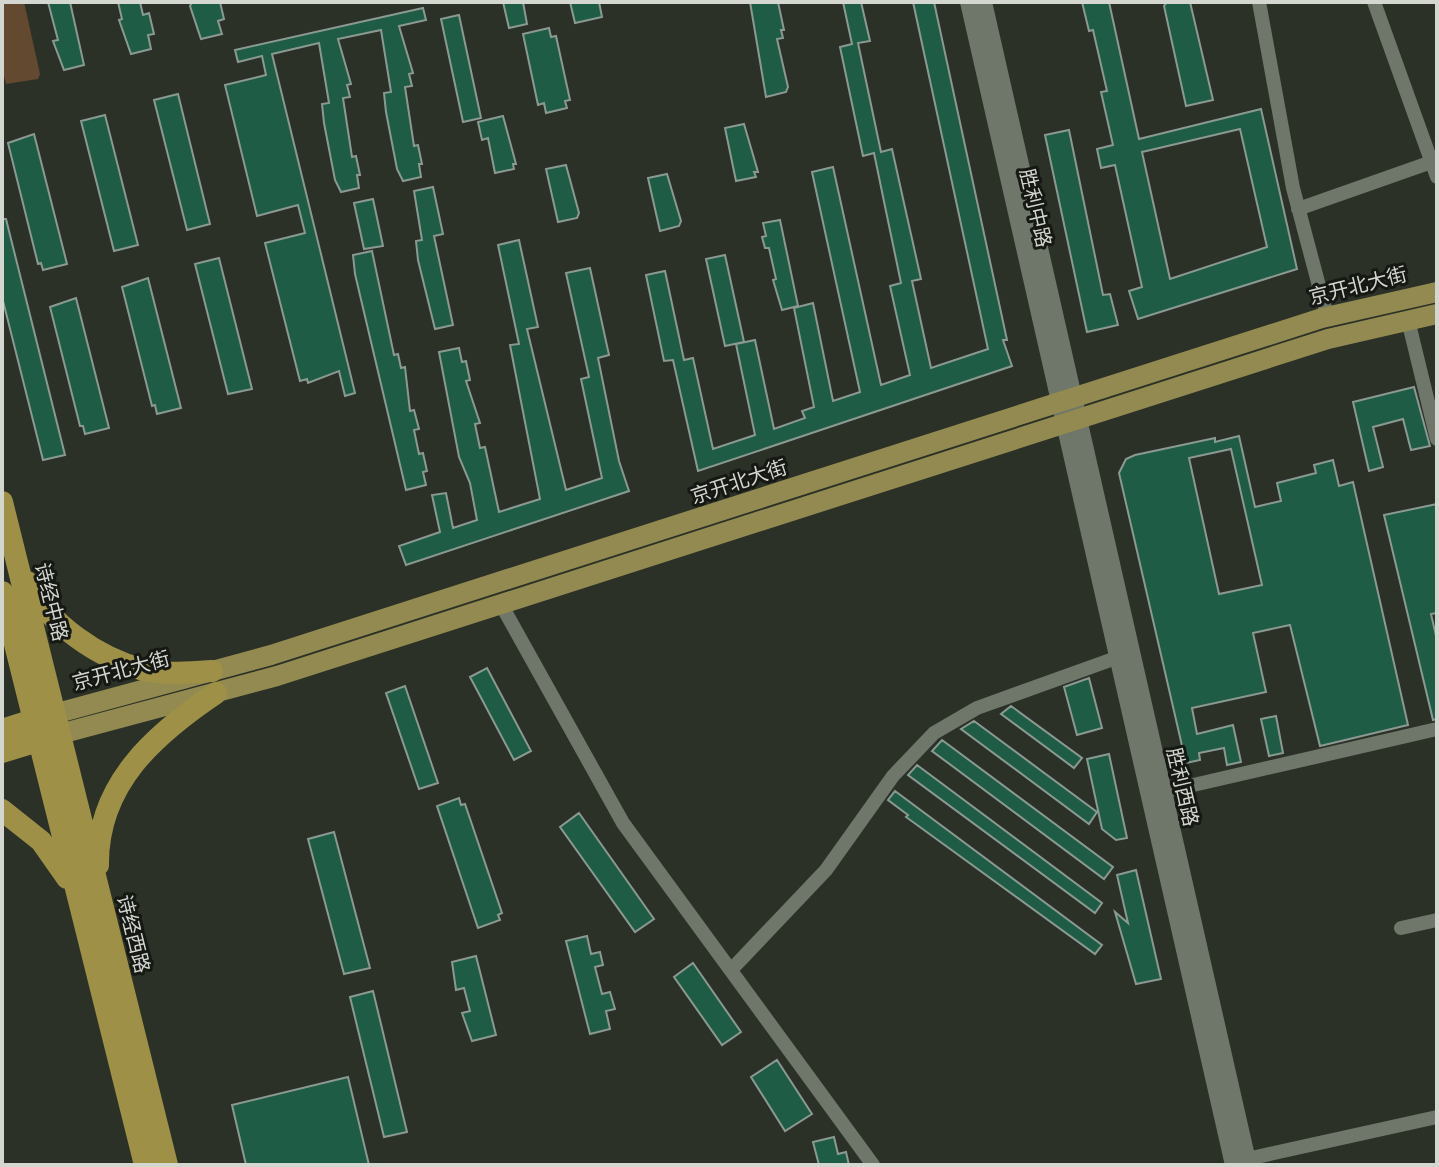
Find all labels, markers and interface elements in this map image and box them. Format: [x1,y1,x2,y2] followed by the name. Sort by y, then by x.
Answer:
[1014,166,1056,250] street label: 胜利中路
[1306,262,1410,310] street label: 京开北大街
[688,455,790,509] street label: 京开北大街
[29,560,73,644] street label: 诗经中路
[69,646,173,696] street label: 京开北大街
[1161,745,1203,829] street label: 胜利西路
[111,892,155,976] street label: 诗经西路

